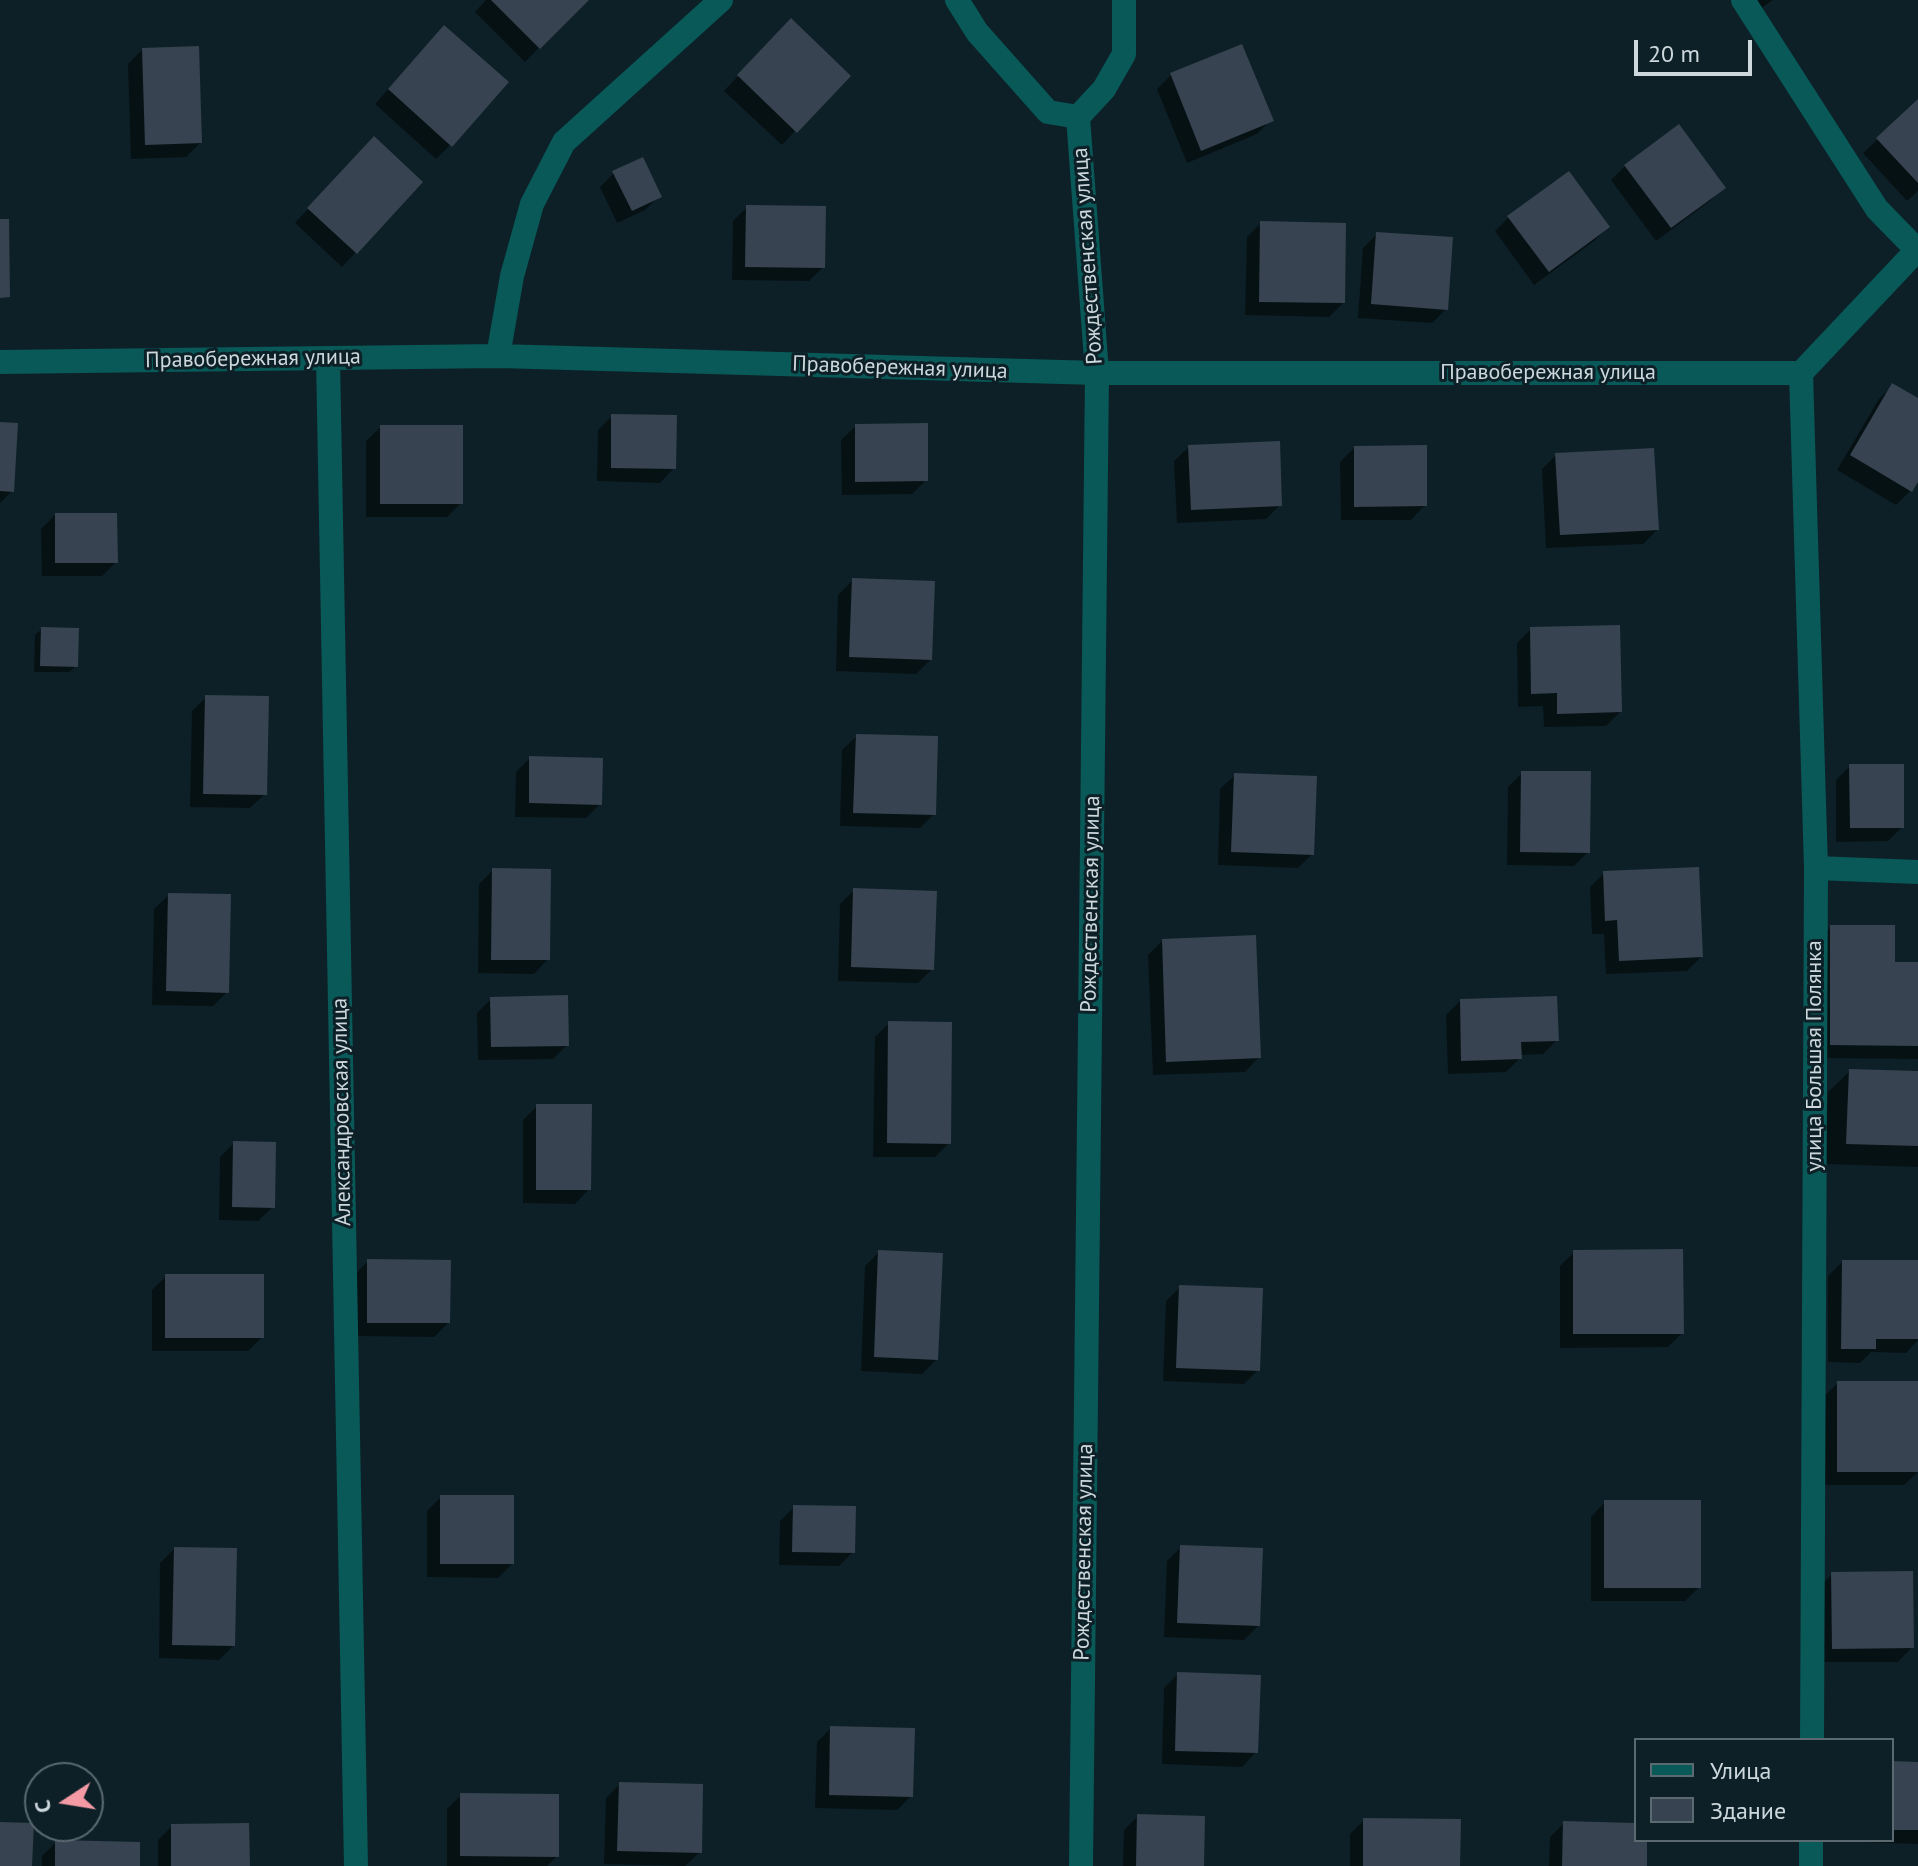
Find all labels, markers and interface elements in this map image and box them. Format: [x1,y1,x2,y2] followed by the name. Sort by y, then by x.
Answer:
[1638,24,1756,74] scale bar
[1648,38,1700,69] text: 20 m
[1067,147,1109,365] street label: Рождественская улица
[145,344,361,374] street label: Правобережная улица
[792,351,1008,385] street label: Правобережная улица
[1440,360,1656,386] street label: Правобережная улица
[1076,795,1106,1013] street label: Рождественская улица
[1802,940,1828,1172] street label: улица Большая Полянка
[327,998,357,1226] street label: Александровская улица
[1069,1443,1099,1661] street label: Рождественская улица
[1634,1738,1894,1842] legend
[1710,1755,1771,1786] text: Улица
[24,1762,104,1842] north arrow
[1710,1795,1786,1826] text: Здание
[28,1798,57,1816] text: С

